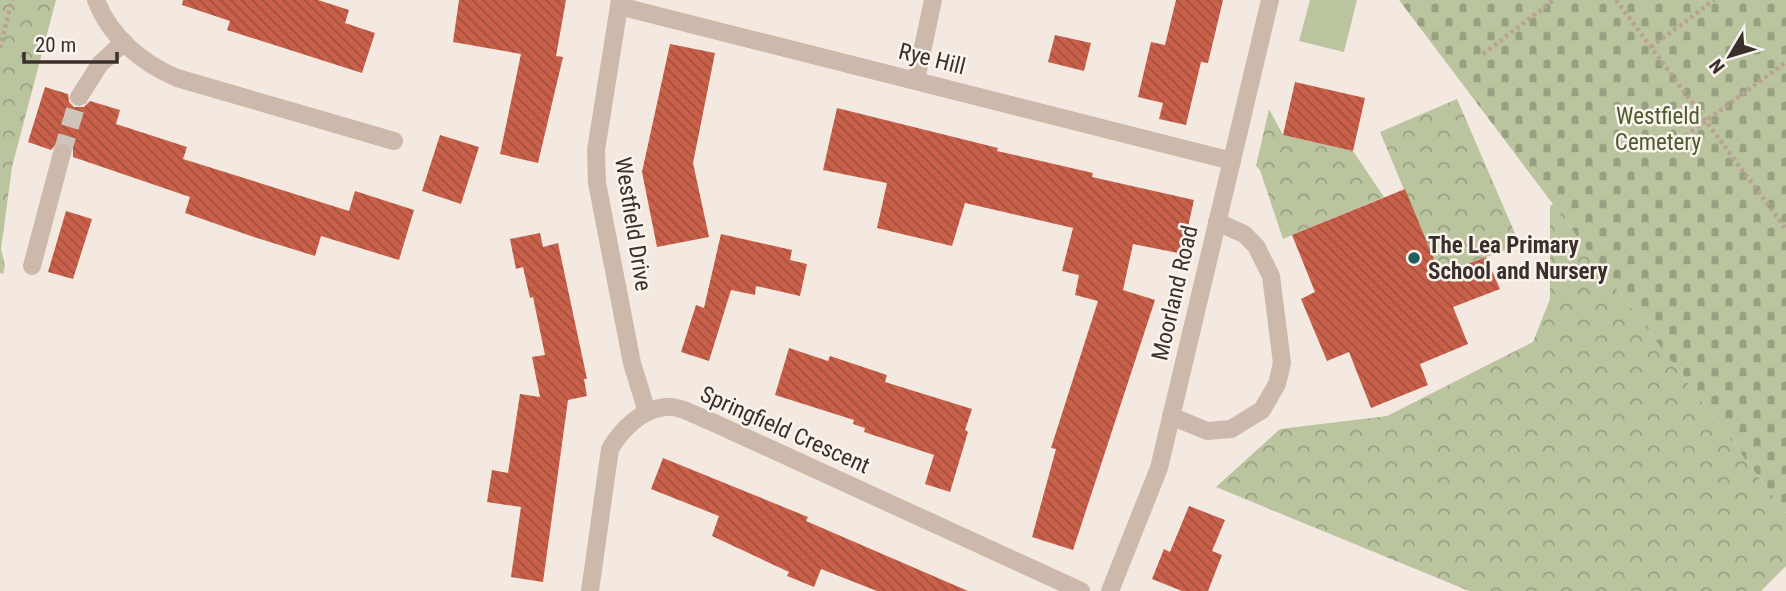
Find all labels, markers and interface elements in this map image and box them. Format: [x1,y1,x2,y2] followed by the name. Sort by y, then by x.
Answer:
[24,21,117,65] scale bar
[1695,21,1765,91] north arrow
[35,33,76,57] text: 20 m
[896,38,968,80] street label: Rye Hill
[1704,54,1730,78] text: N
[1615,103,1702,156] park label: Westfield Cemetery
[609,155,657,293] street label: Westfield Drive
[1146,223,1204,363] street label: Moorland Road
[1428,232,1608,285] place label: The Lea Primary School and Nursery
[1406,250,1422,266] marker: The Lea Primary School and Nursery
[696,381,874,479] street label: Springfield Crescent

